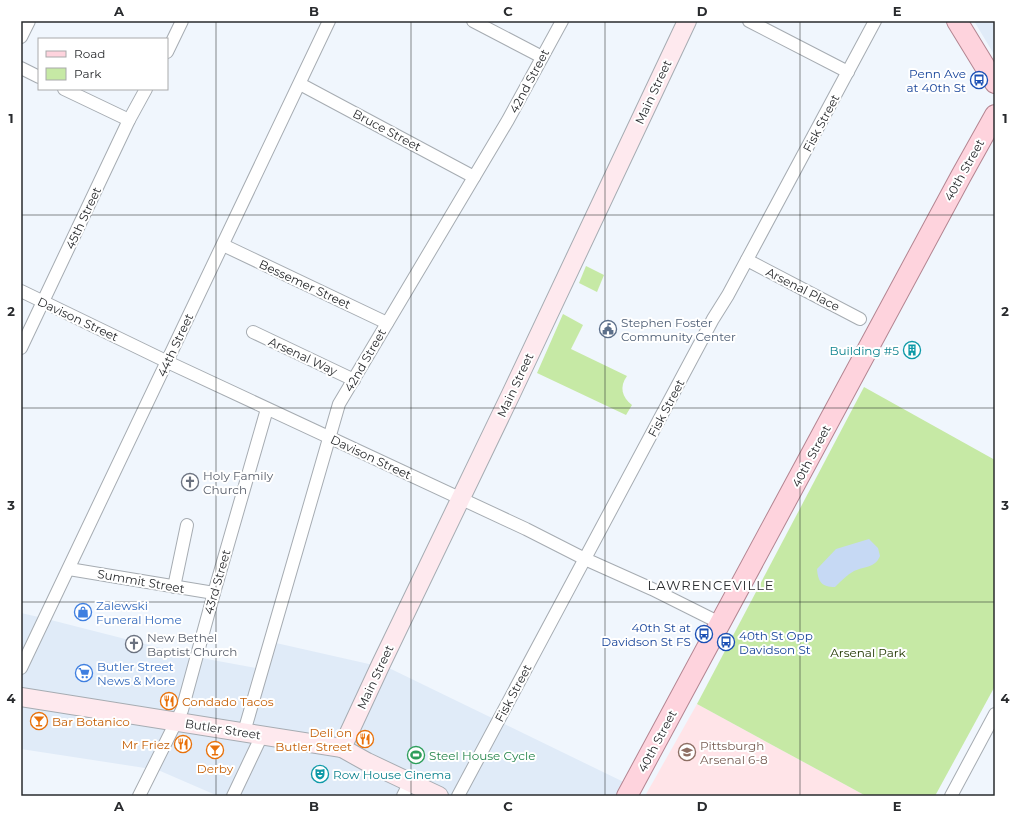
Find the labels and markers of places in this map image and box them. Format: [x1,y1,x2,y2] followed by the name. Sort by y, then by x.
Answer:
[907,66,966,95] place label: Penn Ave at 40th St
[969,70,989,90] bus stop icon: Penn Ave at 40th St
[621,315,736,344] place label: Stephen Foster Community Center
[598,319,618,339] public building icon: Stephen Foster Community Center
[902,340,922,360] building icon: Building #5
[829,343,899,358] place label: Building #5
[203,468,274,497] place label: Holy Family Church
[180,472,200,492] church icon: Holy Family Church
[96,598,182,627] place label: Zalewski Funeral Home
[73,602,93,622] shop icon: Zalewski Funeral Home
[601,620,691,649] place label: 40th St at Davidson St FS
[694,624,714,644] bus stop icon: 40th St at Davidson St FS
[739,628,813,657] place label: 40th St Opp Davidson St
[147,630,237,659] place label: New Bethel Baptist Church
[716,632,736,652] bus stop icon: 40th St Opp Davidson St
[124,634,144,654] church icon: New Bethel Baptist Church
[97,659,175,688] place label: Butler Street News & More
[74,663,94,683] supermarket icon: Butler Street News & More
[159,691,179,711] restaurant icon: Condado Tacos
[182,694,274,709] place label: Condado Tacos
[29,711,49,731] bar icon: Bar Botanico
[52,714,130,729] place label: Bar Botanico
[275,725,352,754] place label: Deli on Butler Street
[355,729,375,749] restaurant icon: Deli on Butler Street
[173,734,193,754] restaurant icon: Mr Friez
[122,737,170,752] place label: Mr Friez
[700,738,768,767] place label: Pittsburgh Arsenal 6-8
[205,740,225,760] bar icon: Derby
[677,742,697,762] school or university icon: Pittsburgh Arsenal 6-8
[406,745,426,765] sports icon: Steel House Cycle
[429,748,535,763] place label: Steel House Cycle
[197,761,234,776] place label: Derby
[310,764,330,784] theatre icon: Row House Cinema
[333,767,451,782] place label: Row House Cinema

